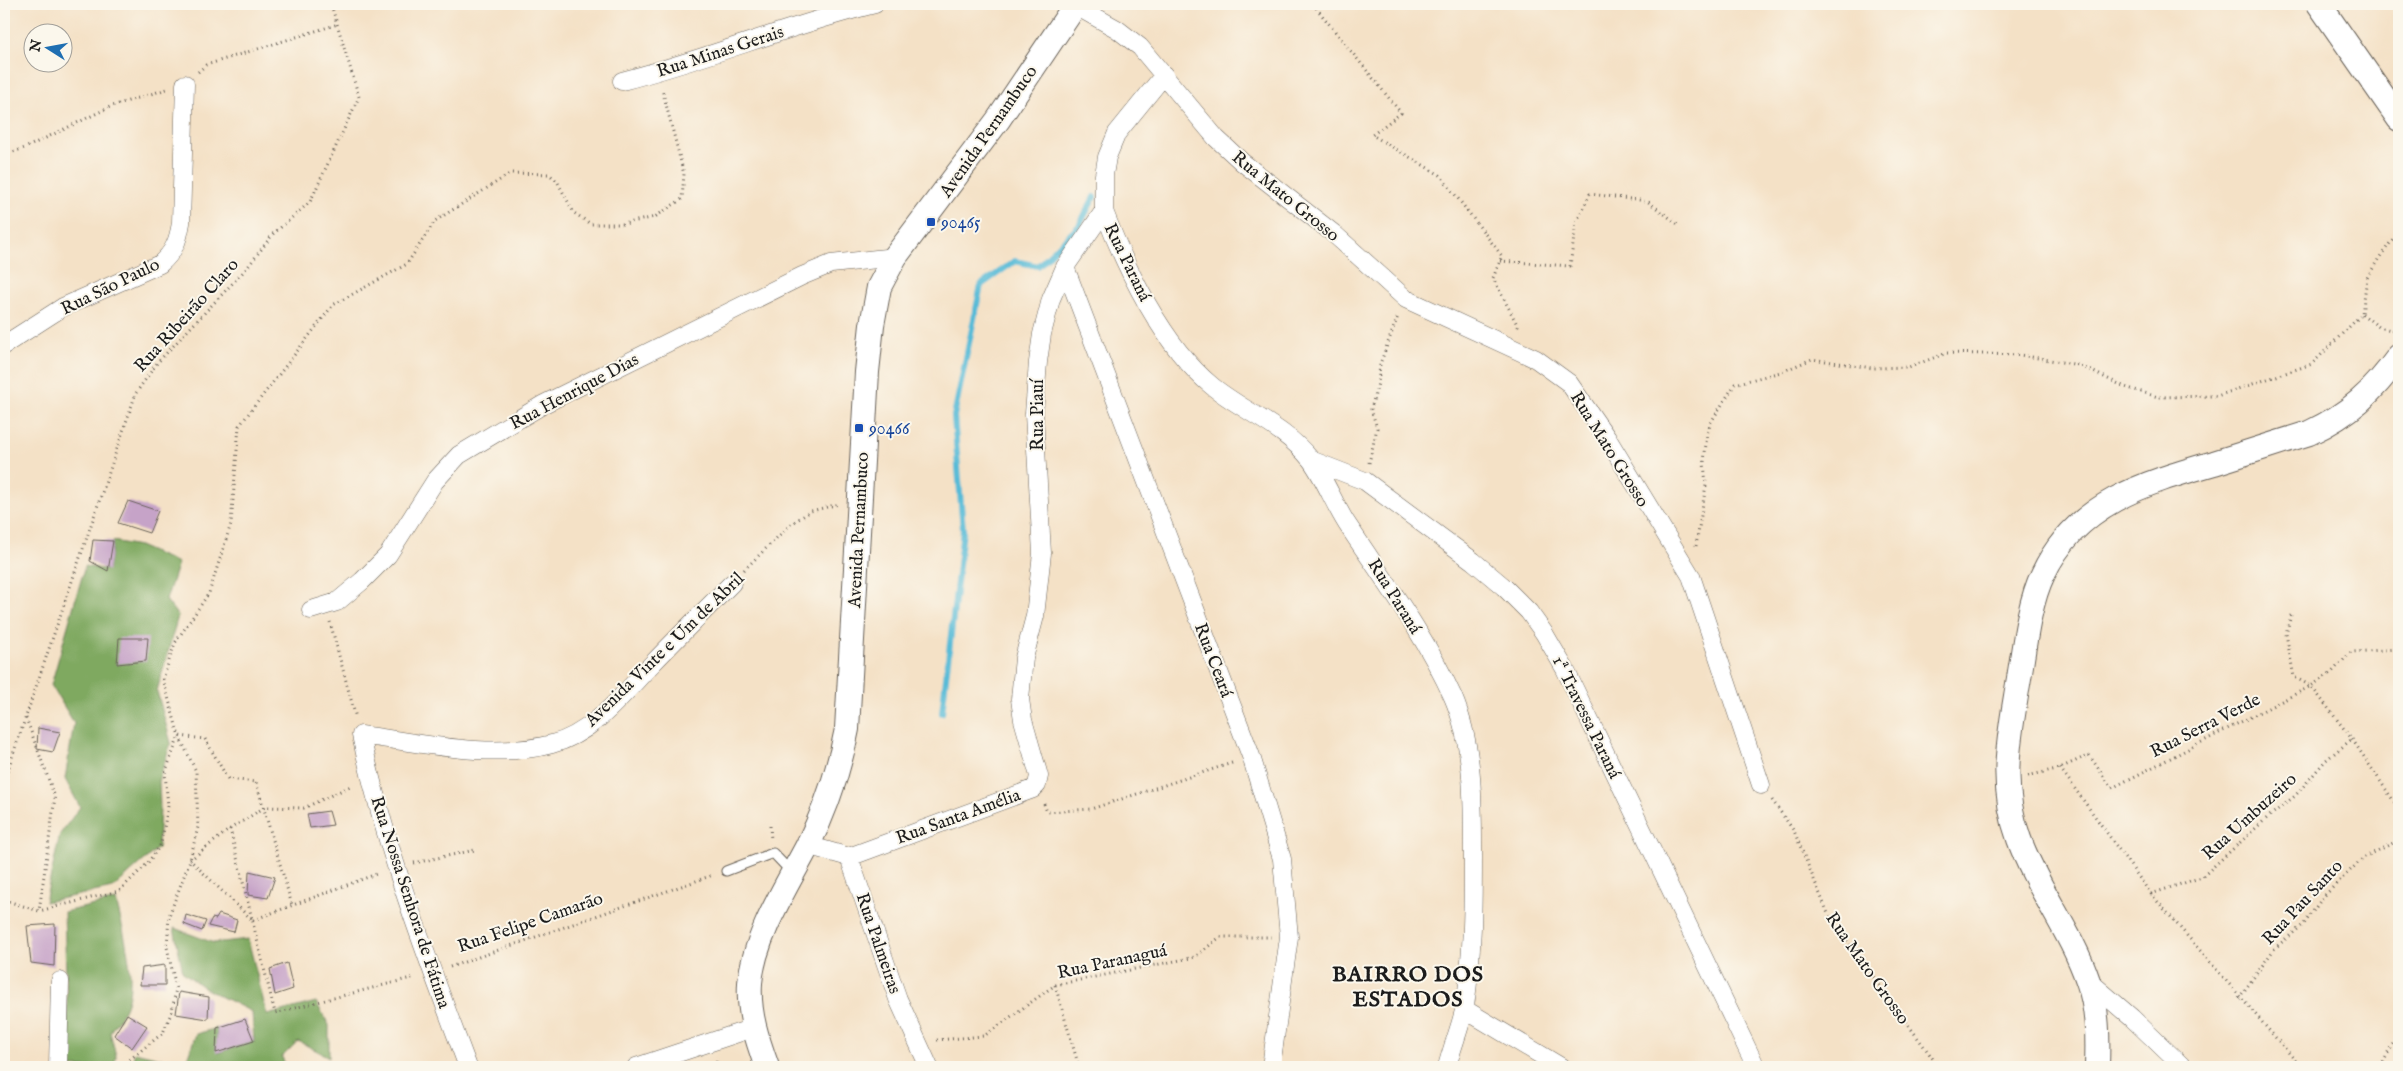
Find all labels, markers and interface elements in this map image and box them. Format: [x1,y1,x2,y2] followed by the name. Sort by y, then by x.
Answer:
[654,21,787,84] street label: Rua Minas Gerais
[22,22,72,72] north arrow
[26,38,46,54] text: N
[934,61,1044,203] street label: Avenida Pernambuco
[1226,147,1344,248] street label: Rua Mato Grosso
[940,212,981,235] place label: 90465
[925,216,937,228] marker: 90465
[1098,220,1156,306] street label: Rua Paraná
[57,253,164,321] street label: Rua São Paulo
[130,254,245,378] street label: Rua Ribeirão Claro
[506,349,643,436] street label: Rua Henrique Dias
[1027,378,1050,451] street label: Rua Piauí
[1564,388,1654,512] street label: Rua Mato Grosso
[868,418,910,441] place label: 90466
[853,422,865,434] marker: 90466
[844,451,875,610] street label: Avenida Pernambuco
[1362,555,1426,639] street label: Rua Paraná
[580,568,750,733] street label: Avenida Vinte e Um de Abril
[1188,620,1237,701] street label: Rua Ceará
[1546,653,1625,783] street label: 1ª Travessa Paraná
[2147,689,2265,764] street label: Rua Serra Verde
[2198,768,2302,866] street label: Rua Umbuzeiro
[893,784,1024,851] street label: Rua Santa Amélia
[364,793,455,1012] street label: Rua Nossa Senhora de Fátima
[2258,855,2349,950] street label: Rua Pau Santo
[455,888,606,959] street label: Rua Felipe Camarão
[850,890,906,997] street label: Rua Palmeiras
[1819,908,1914,1030] street label: Rua Mato Grosso
[1055,940,1169,985] street label: Rua Paranaguá
[1332,961,1484,1014] district label: BAIRRO DOS ESTADOS

